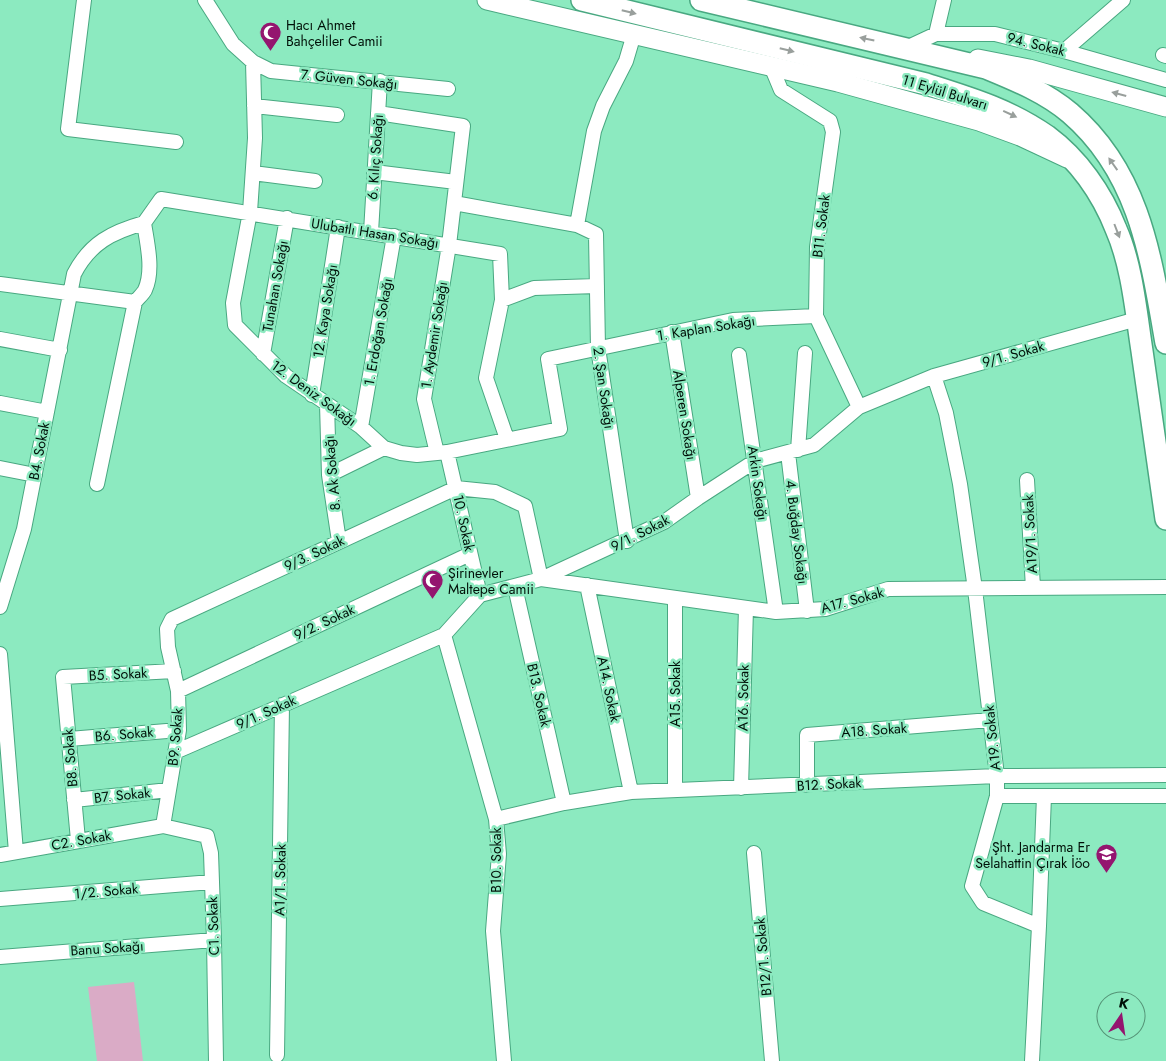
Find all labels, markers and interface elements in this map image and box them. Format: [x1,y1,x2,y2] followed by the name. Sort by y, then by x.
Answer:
[622,8,637,16] one-way arrow
[286,15,383,51] place label: Hacı Ahmet Bahçeliler Camii
[258,21,282,52] mosque icon: Hacı Ahmet Bahçeliler Camii
[1005,27,1068,61] street label: 94. Sokak
[858,35,874,43] one-way arrow
[780,46,795,54] one-way arrow
[300,64,398,94] street label: 7. Güven Sokağı
[900,70,990,114] street label: 11 Eylül Bulvarı
[1111,90,1127,98] one-way arrow
[1003,111,1017,119] one-way arrow
[362,114,388,200] street label: 6. Kılıç Sokağı
[1108,157,1118,171] one-way arrow
[807,193,835,259] street label: B11. Sokak
[310,213,440,253] street label: Ulubatlı Hasan Sokağı
[1114,224,1121,239] one-way arrow
[257,239,293,333] street label: Tunahan Sokağı
[308,263,342,359] street label: 12. Kaya Sokağı
[359,277,397,387] street label: 1. Erdoğan Sokağı
[416,280,452,390] street label: 1. Aydemir Sokağı
[656,310,756,346] street label: 1. Kaplan Sokağı
[980,335,1047,372] street label: 9/1. Sokak
[588,346,620,430] street label: 2. Şan Sokağı
[267,355,361,431] street label: 12. Deniz Sokağı
[668,369,702,461] street label: Alperen Sokağı
[24,419,55,482] street label: B4. Sokak
[319,435,345,511] street label: 8. Ak Sokağı
[743,444,773,522] street label: Arkin Sokağı
[781,479,813,585] street label: 4. Buğday Sokağı
[448,493,480,554] street label: 10. Sokak
[1018,493,1042,574] street label: A19/1. Sokak
[607,509,674,556] street label: 9/1. Sokak
[281,530,348,576] street label: 9/3. Sokak
[448,563,534,599] place label: Şirinevler Maltepe Camii
[420,569,444,600] mosque icon: Şirinevler Maltepe Camii
[818,582,886,618] street label: A17. Sokak
[290,599,358,645] street label: 9/2. Sokak
[592,654,626,724] street label: A14. Sokak
[665,660,685,727] street label: A15. Sokak
[522,661,556,729] street label: B13. Sokak
[88,662,149,686] street label: B5. Sokak
[732,664,754,731] street label: A16. Sokak
[233,690,300,734] street label: 9/1. Sokak
[979,704,1005,772] street label: A19. Sokak
[163,707,188,767] street label: B9. Sokak
[841,718,908,742] street label: A18. Sokak
[94,721,155,747] street label: B6. Sokak
[57,727,82,788] street label: B8. Sokak
[796,772,863,796] street label: B12. Sokak
[93,782,152,808] street label: B7. Sokak
[50,825,113,855] street label: C2. Sokak
[486,827,506,893] street label: B10. Sokak
[975,837,1090,873] place label: Şht. Jandarma Er Selahattin Çırak İöo
[269,843,291,916] street label: A1/1. Sokak
[1094,843,1118,874] school or university icon: Şht. Jandarma Er Selahattin Çırak İöo
[73,878,140,904] street label: 1/2. Sokak
[202,896,224,956] street label: C1. Sokak
[750,916,776,997] street label: B12/1. Sokak
[70,935,144,961] street label: Banu Sokağı
[1096,991,1146,1041] north arrow
[1117,992,1131,1014] text: K

